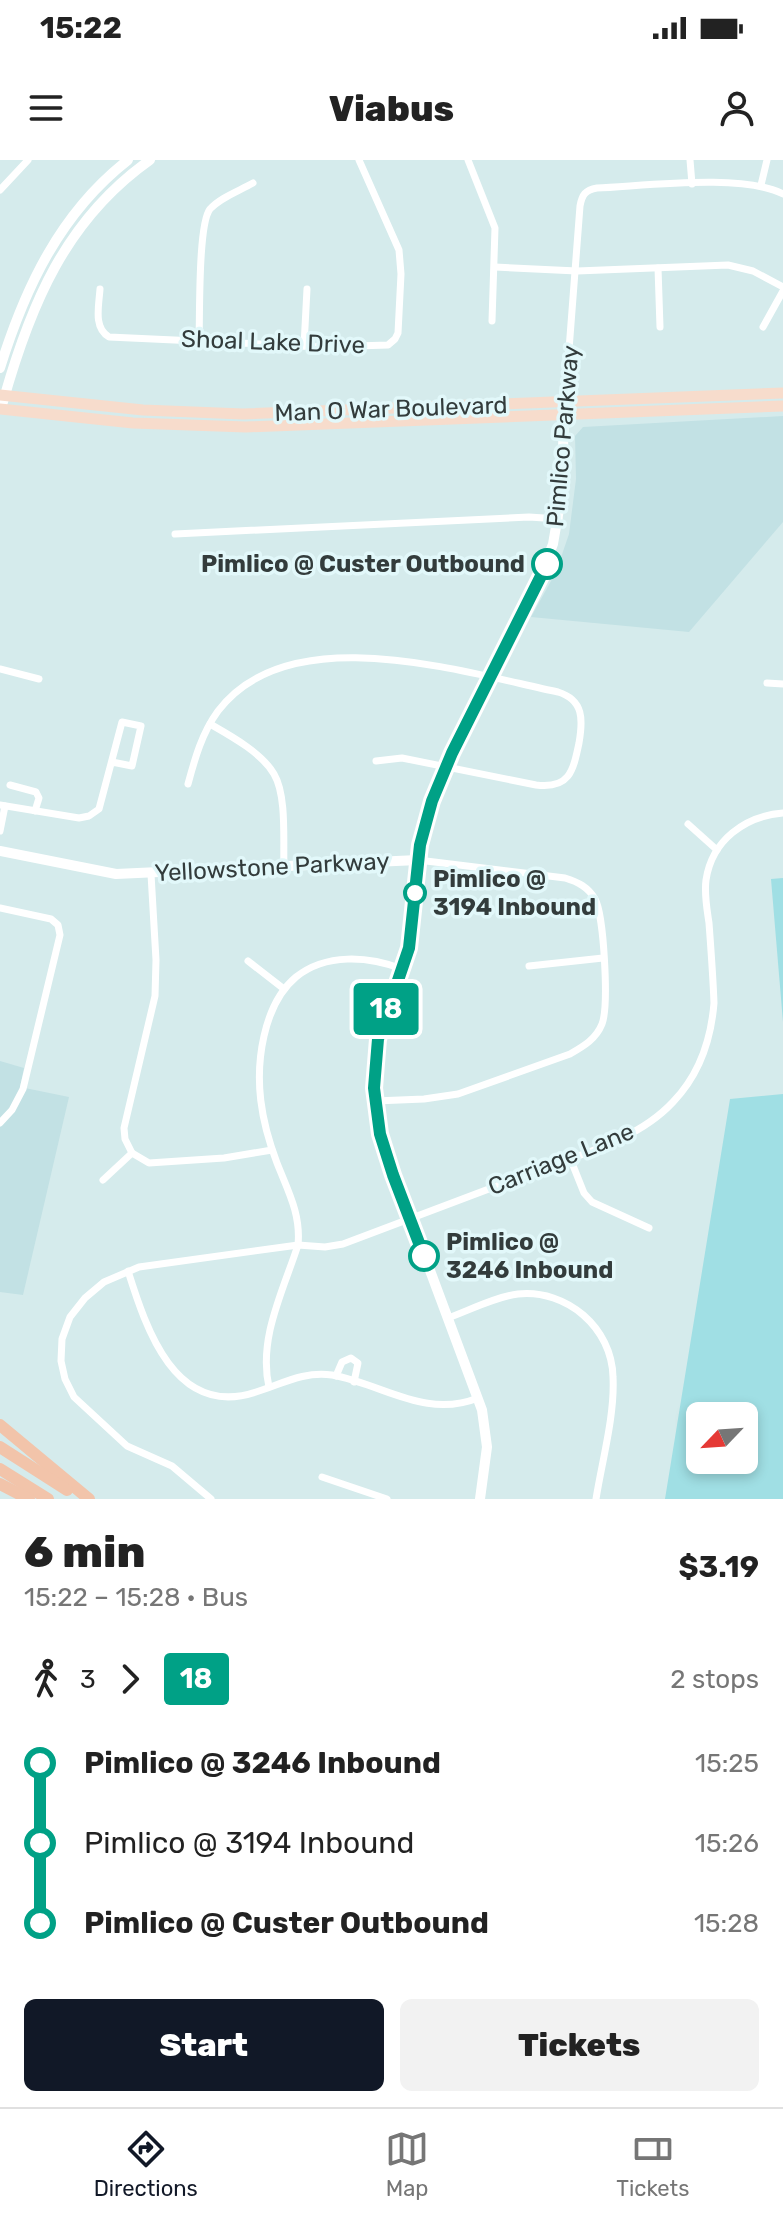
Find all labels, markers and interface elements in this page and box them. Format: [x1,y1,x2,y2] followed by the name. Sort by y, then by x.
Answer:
[40,10,122,46] text: 15:22
[24,86,68,130] icon: menu
[715,86,759,130] icon: person
[329,87,454,130] text: Viabus
[181,325,365,359] street label: Shoal Lake Drive
[541,344,585,528] street label: Pimlico Parkway
[274,391,508,427] street label: Man O War Boulevard
[532,549,562,579] marker: Pimlico @ Custer Outbound
[201,550,525,578] place label: Pimlico @ Custer Outbound
[154,847,390,887] street label: Yellowstone Parkway
[433,865,596,921] place label: Pimlico @ 3194 Inbound
[404,882,426,904] marker: Pimlico @ 3194 Inbound
[350,983,422,1035] line badge: 18
[370,992,402,1025] text: 18
[484,1117,638,1201] street label: Carriage Lane
[446,1228,613,1284] place label: Pimlico @ 3246 Inbound
[409,1241,439,1271] marker: Pimlico @ 3246 Inbound
[686,1402,758,1474] north arrow
[686,1402,758,1474] map controls
[24,1526,145,1578] text: 6 min
[678,1549,759,1585] text: $3.19
[24,1582,248,1613] text: 15:22 – 15:28 · Bus
[24,1657,68,1701] icon: walk
[108,1657,152,1701] icon: forward
[180,1662,213,1695] text: 18
[80,1664,96,1695] text: 3
[670,1664,759,1695] text: 2 stops
[84,1745,441,1781] text: Pimlico @ 3246 Inbound
[695,1748,759,1779] text: 15:25
[84,1825,414,1861] text: Pimlico @ 3194 Inbound
[695,1828,759,1859] text: 15:26
[84,1905,489,1941] text: Pimlico @ Custer Outbound
[694,1908,759,1939] text: 15:28
[24,1999,384,2091] button: Start
[400,1999,759,2091] button: Tickets
[94,2127,198,2202] tab: Directions
[385,2127,429,2202] tab: Map
[616,2127,689,2202] tab: Tickets

